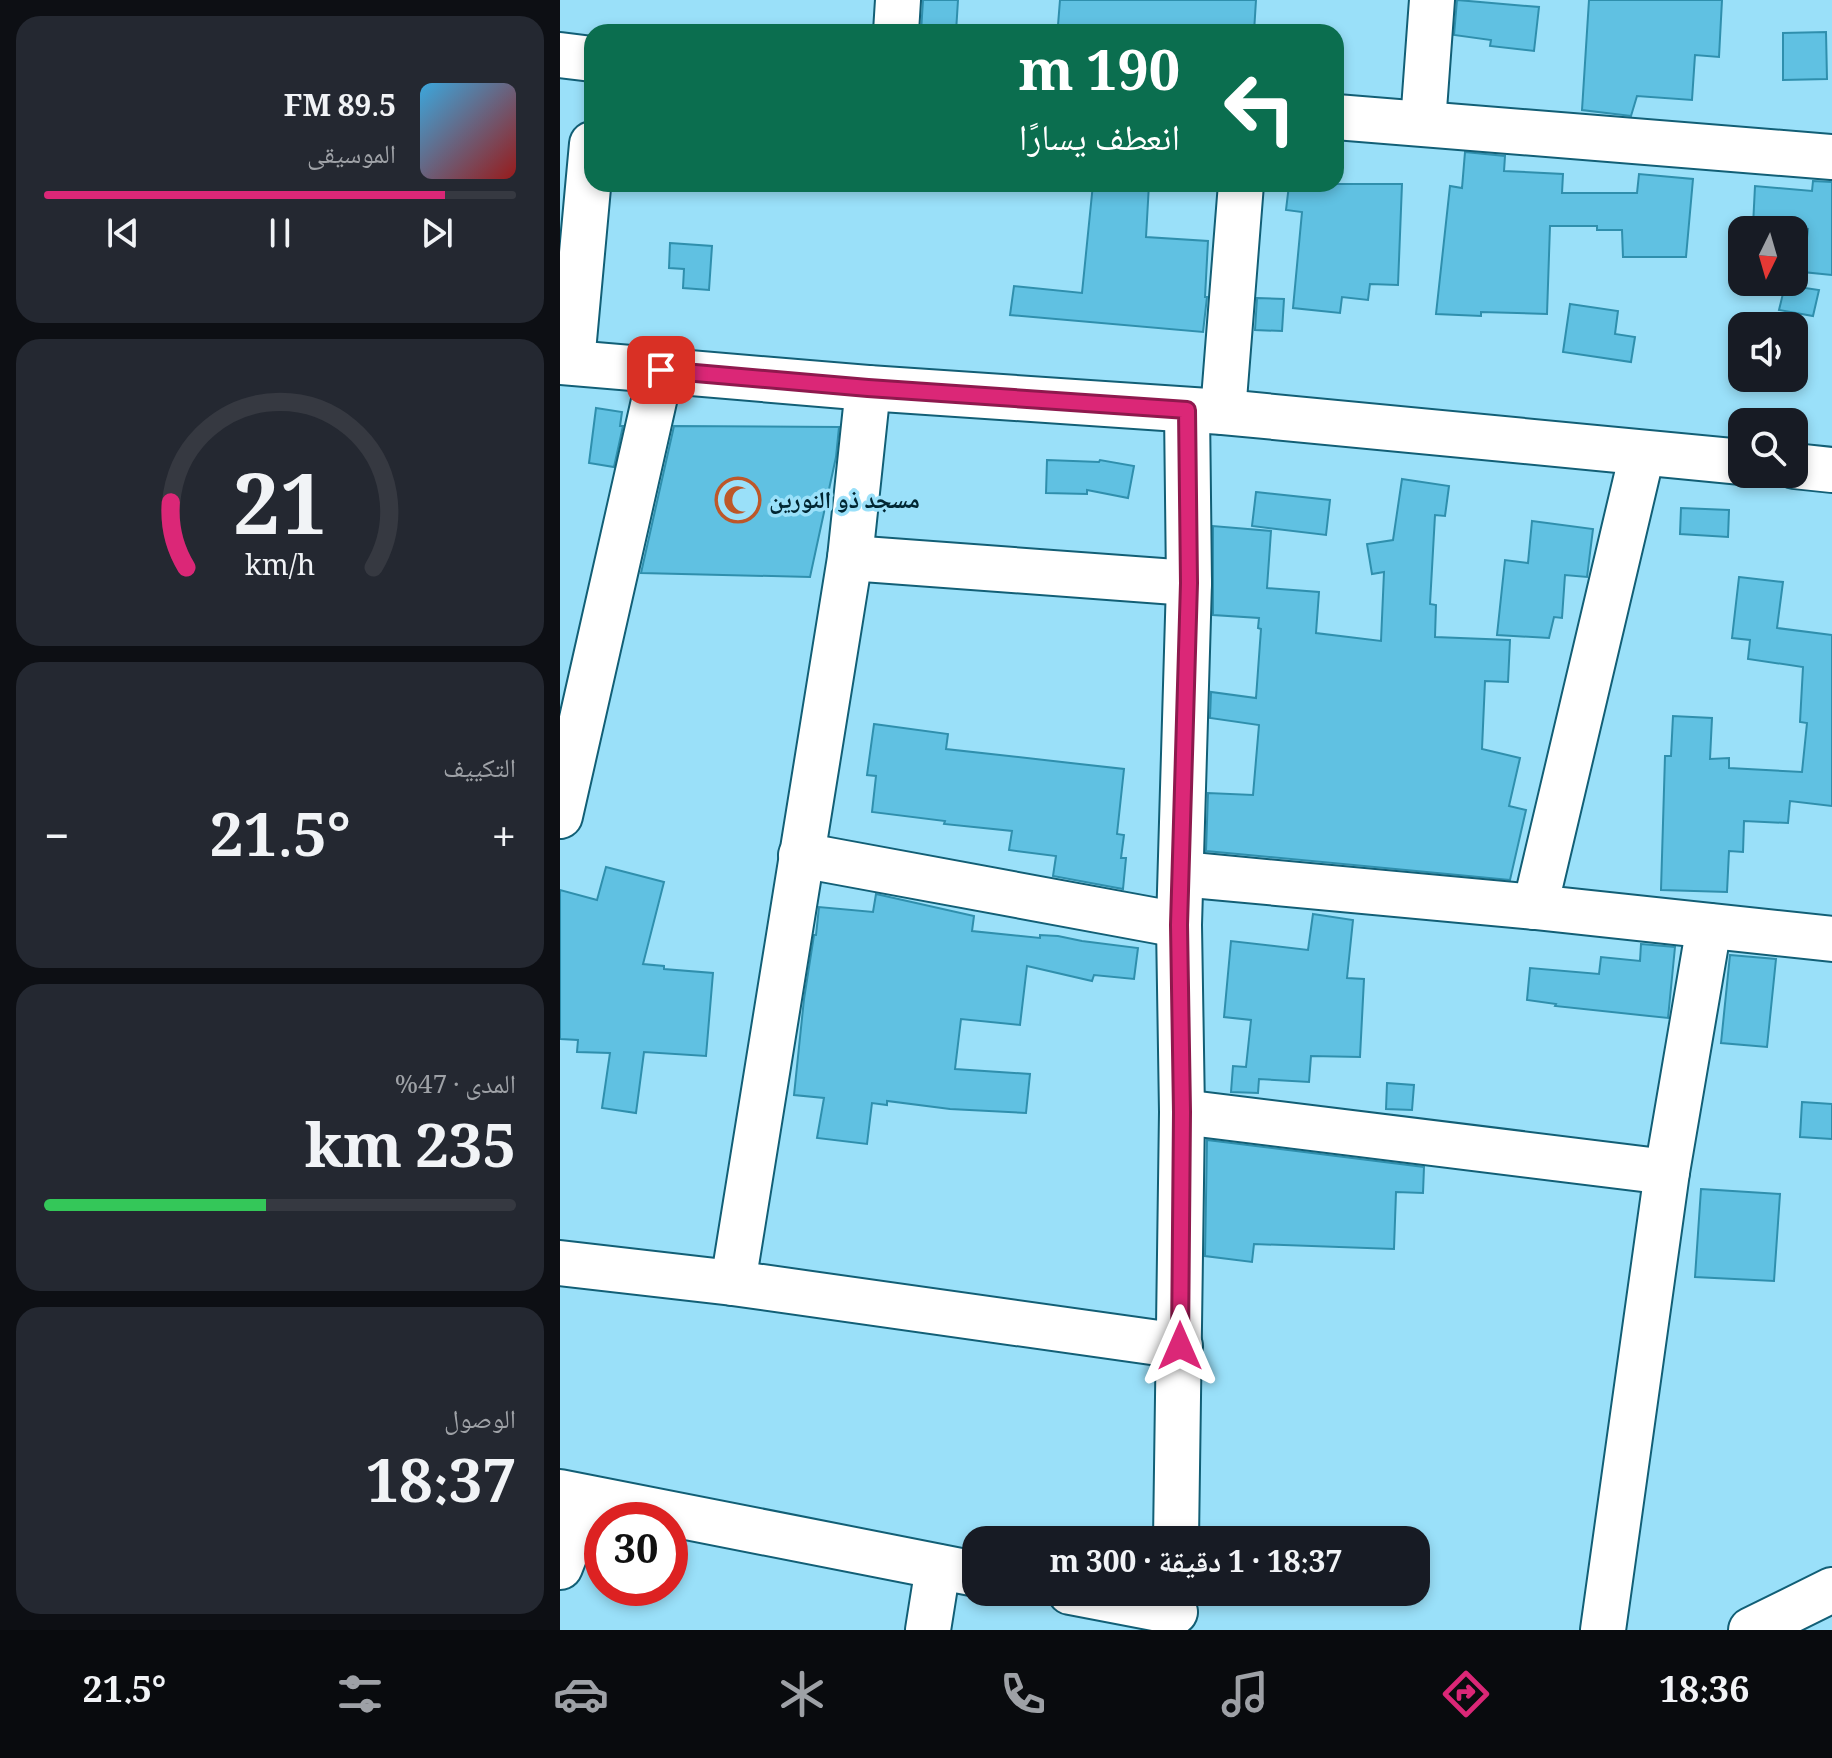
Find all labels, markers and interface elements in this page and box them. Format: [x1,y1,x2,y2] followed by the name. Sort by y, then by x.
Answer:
[1018,30,1180,126] text: 190 m
[1208,56,1312,160] icon: left
[284,84,396,135] text: 89.5 FM
[1019,112,1180,173] text: انعطف يسارًا
[307,135,396,179] text: الموسيقى
[101,211,145,255] icon: previous
[258,211,302,255] icon: pause
[415,211,459,255] icon: next
[1728,216,1808,296] north arrow
[1728,216,1808,488] map controls
[1728,312,1808,392] button: sound
[627,336,695,404] pin
[639,348,683,392] icon: arrive
[1728,408,1808,488] button: search
[233,445,327,587] text: 21
[714,476,762,524] mosque icon: مسجد ذو النورين
[769,482,920,523] place label: مسجد ذو النورين
[245,544,315,593] text: km/h
[443,749,516,793] text: التكييف
[210,792,351,894] text: 21.5°
[44,805,69,880] text: −
[491,805,516,880] text: +
[395,1065,516,1109] text: المدى · 47%
[305,1103,516,1205] text: 235 km
[1138,1304,1222,1388] position arrow
[444,1400,516,1444] text: الوصول
[365,1438,516,1540] text: 18:37
[584,1502,688,1606] speed limit sign: 30
[1050,1540,1342,1591] text: 18:37 · 1 دقيقة · 300 m
[83,1664,166,1725] text: 21.5°
[1659,1664,1749,1725] text: 18:36
[332,1666,388,1722] icon: filters
[553,1666,609,1722] icon: car
[774,1666,830,1722] icon: climate
[995,1666,1051,1722] icon: phone
[1217,1666,1273,1722] icon: music
[1438,1666,1494,1722] icon: directions

